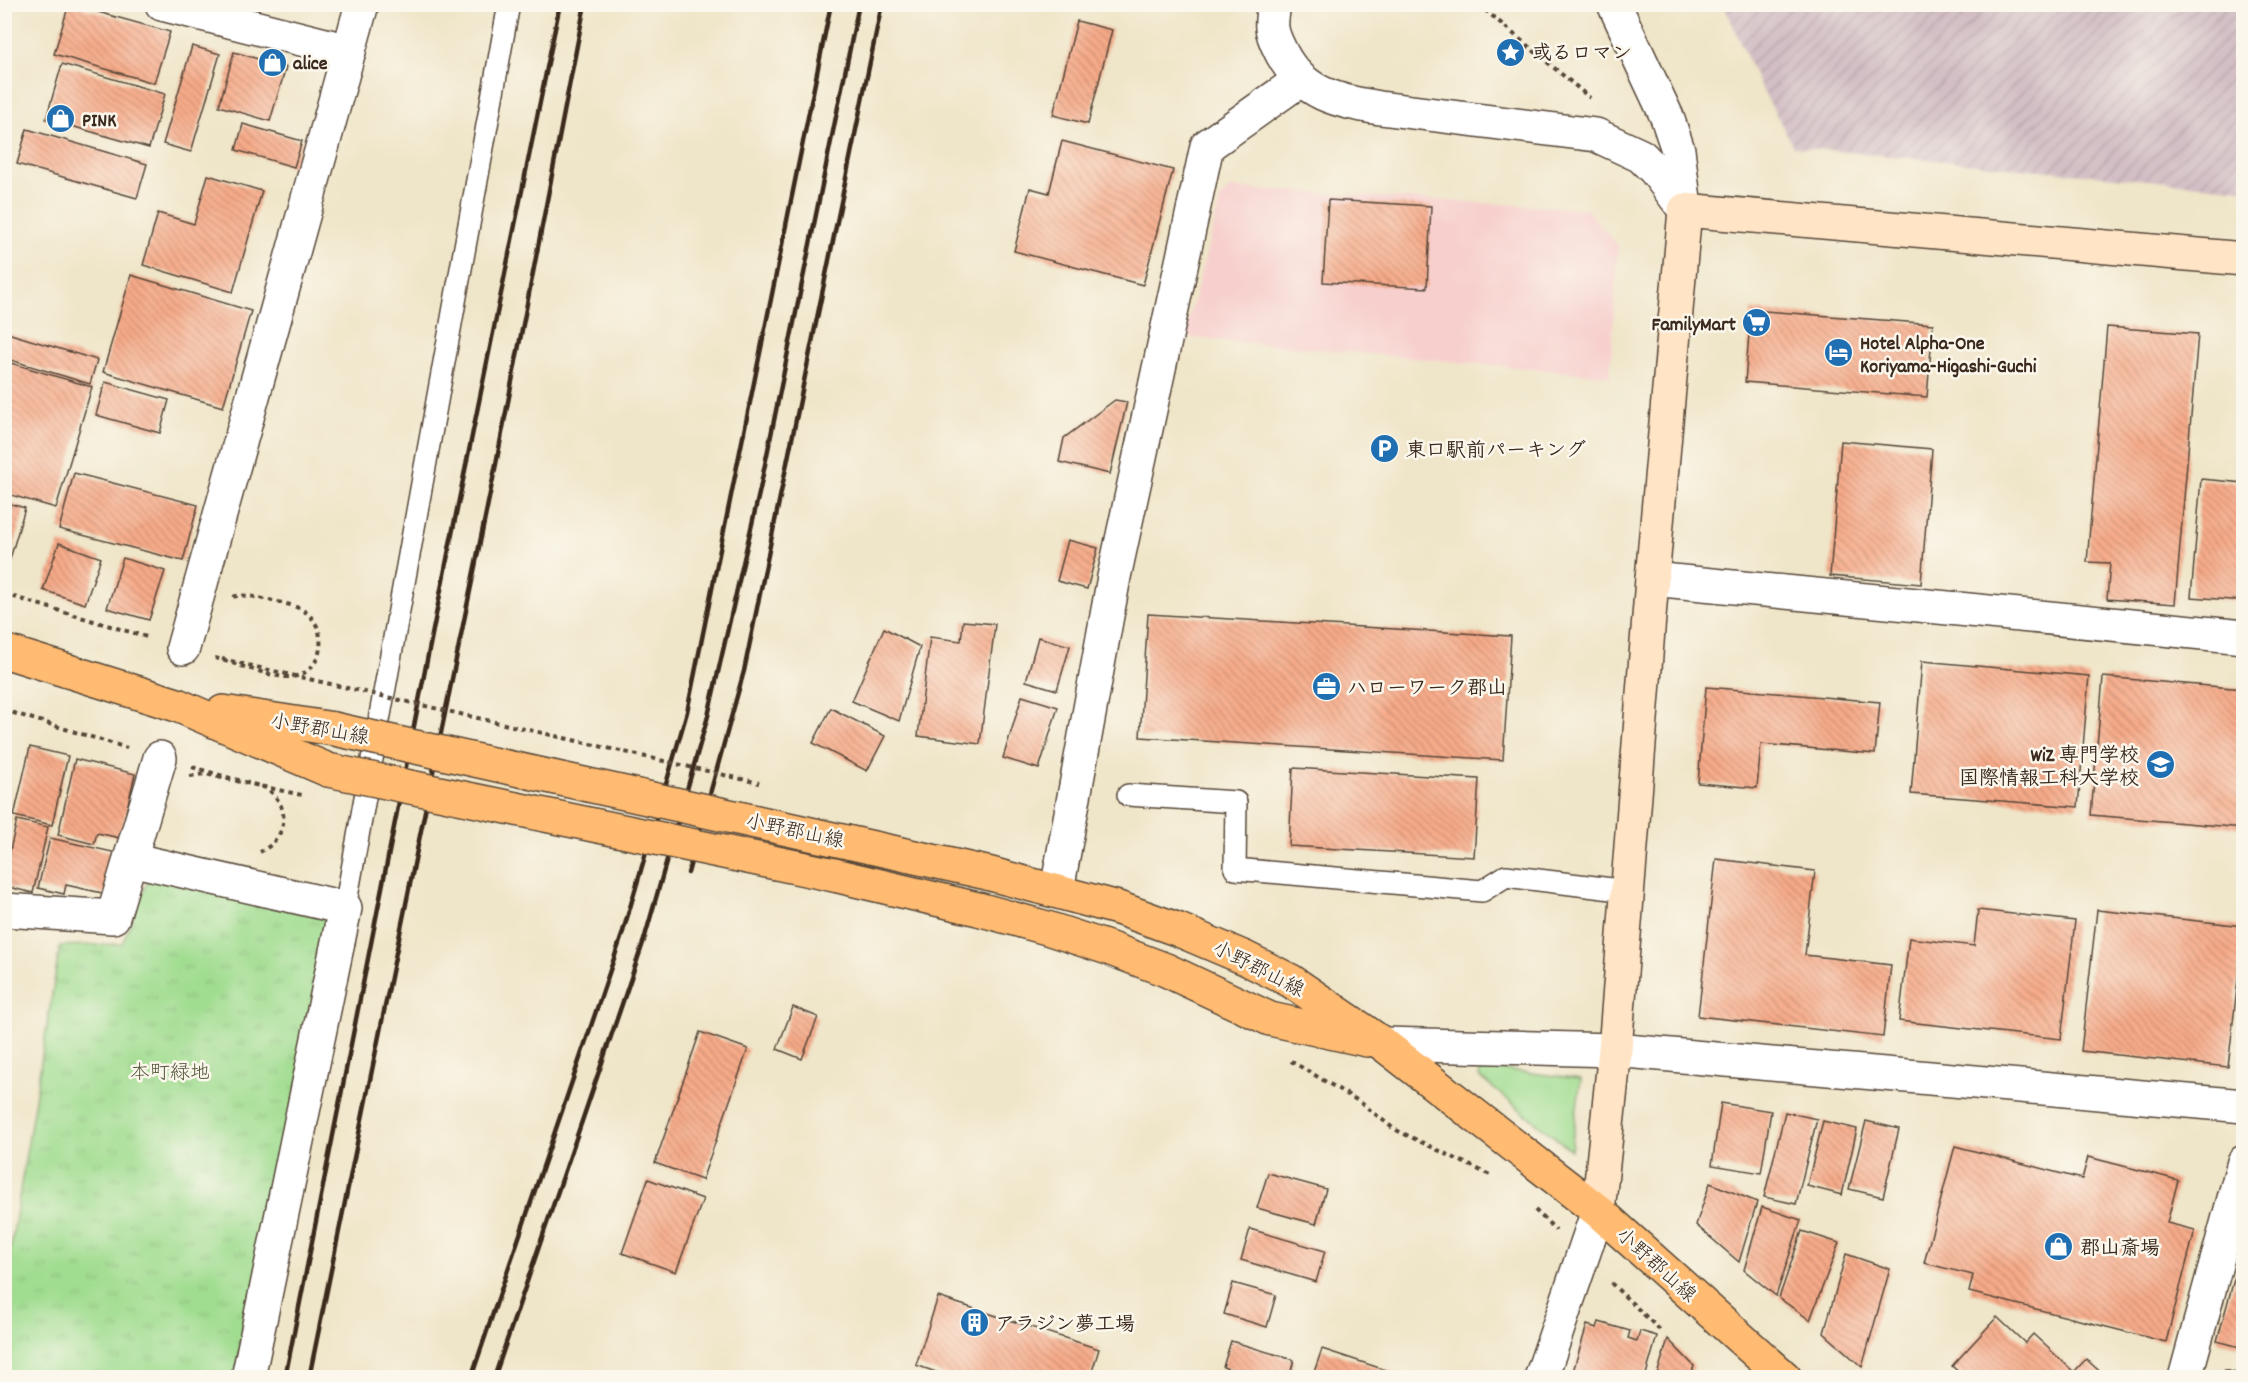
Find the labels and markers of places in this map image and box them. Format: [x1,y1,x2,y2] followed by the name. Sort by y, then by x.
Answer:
[1495,36,1527,68] place icon: 或るロマン
[1532,41,1632,69] place label: 或るロマン
[256,46,288,78] shop icon: alice
[293,51,328,79] place label: alice
[45,103,77,135] shop icon: PINK
[82,108,117,136] place label: PINK
[1741,307,1773,339] supermarket icon: FamilyMart
[1652,312,1737,340] place label: FamilyMart
[1860,331,2037,382] place label: Hotel Alpha-One Koriyama-Higashi-Guchi
[1823,337,1855,369] hotel icon: Hotel Alpha-One Koriyama-Higashi-Guchi
[1369,433,1401,465] parking icon: 東口駅前パーキング
[1406,438,1586,466] place label: 東口駅前パーキング
[1310,671,1342,703] office icon: ハローワーク郡山
[1347,676,1507,704] place label: ハローワーク郡山
[1959,743,2139,794] place label: WiZ 専門学校 国際情報工科大学校
[2144,749,2176,781] school or university icon: WiZ 専門学校 国際情報工科大学校
[2043,1231,2075,1263] shop icon: 郡山斎場
[2080,1236,2160,1264] place label: 郡山斎場
[958,1307,990,1339] building icon: アラジン夢工場
[995,1312,1135,1340] place label: アラジン夢工場

